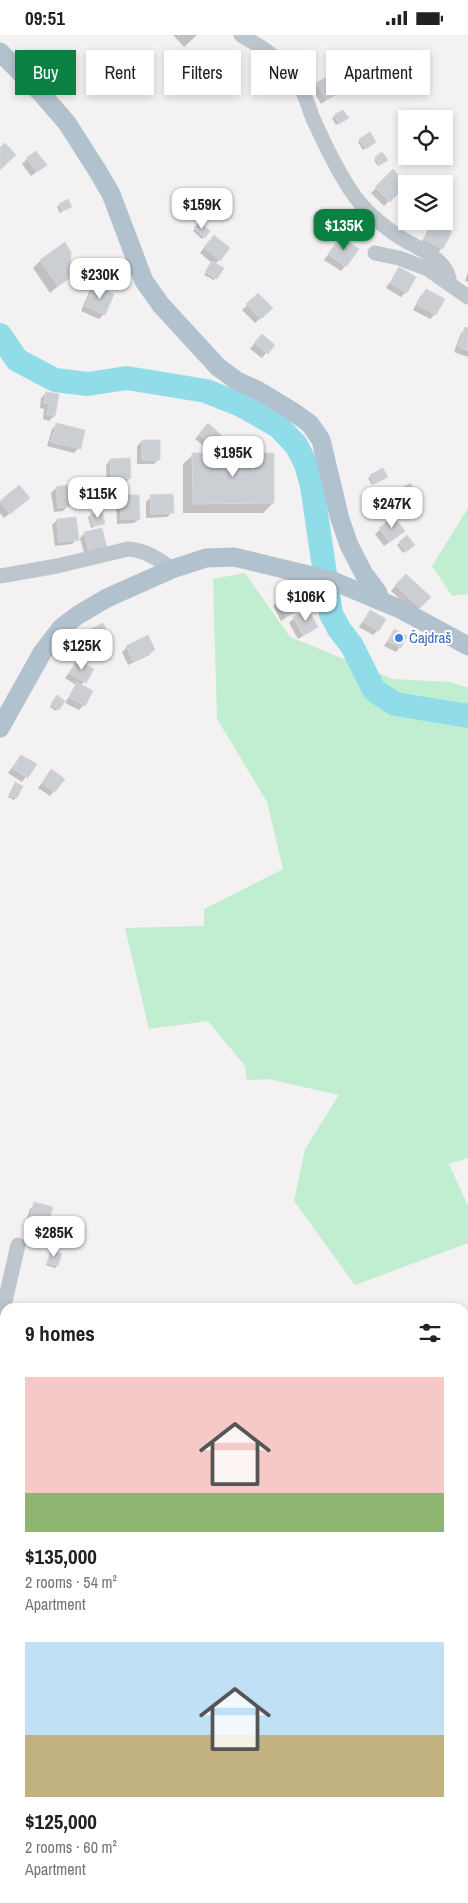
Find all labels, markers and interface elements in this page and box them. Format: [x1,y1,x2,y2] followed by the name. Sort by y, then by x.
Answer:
[25,5,65,31] text: 09:51
[15,50,76,95] chip: Buy
[86,50,154,95] chip: Rent
[164,50,241,95] chip: Filters
[251,50,316,95] chip: New
[326,50,430,95] chip: Apartment
[398,110,453,230] map controls
[398,110,453,165] button: locate
[398,175,453,230] button: layers
[167,187,237,230] pin: $159K
[183,193,221,215] text: $159K
[309,209,379,251] pin: $135K
[325,214,363,236] text: $135K
[65,257,135,300] pin: $230K
[81,263,119,285] text: $230K
[198,435,268,478] pin: $195K
[214,441,252,463] text: $195K
[63,477,133,519] pin: $115K
[79,482,117,504] text: $115K
[357,487,427,529] pin: $247K
[373,492,411,514] text: $247K
[271,579,341,622] pin: $106K
[287,585,325,607] text: $106K
[409,627,451,648] place label: Čajdraš
[47,629,117,671] pin: $125K
[393,632,405,644] marker: Čajdraš
[63,634,101,656] text: $125K
[19,1215,89,1258] pin: $285K
[35,1221,73,1243] text: $285K
[25,1319,95,1348] text: 9 homes
[416,1319,444,1347] icon: filters
[190,1409,280,1499] icon: home
[25,1542,97,1571] text: $135,000
[25,1571,117,1593] text: 2 rooms · 54 m²
[25,1593,86,1615] text: Apartment
[190,1674,280,1764] icon: home
[25,1807,97,1836] text: $125,000
[25,1836,117,1858] text: 2 rooms · 60 m²
[25,1858,86,1880] text: Apartment

